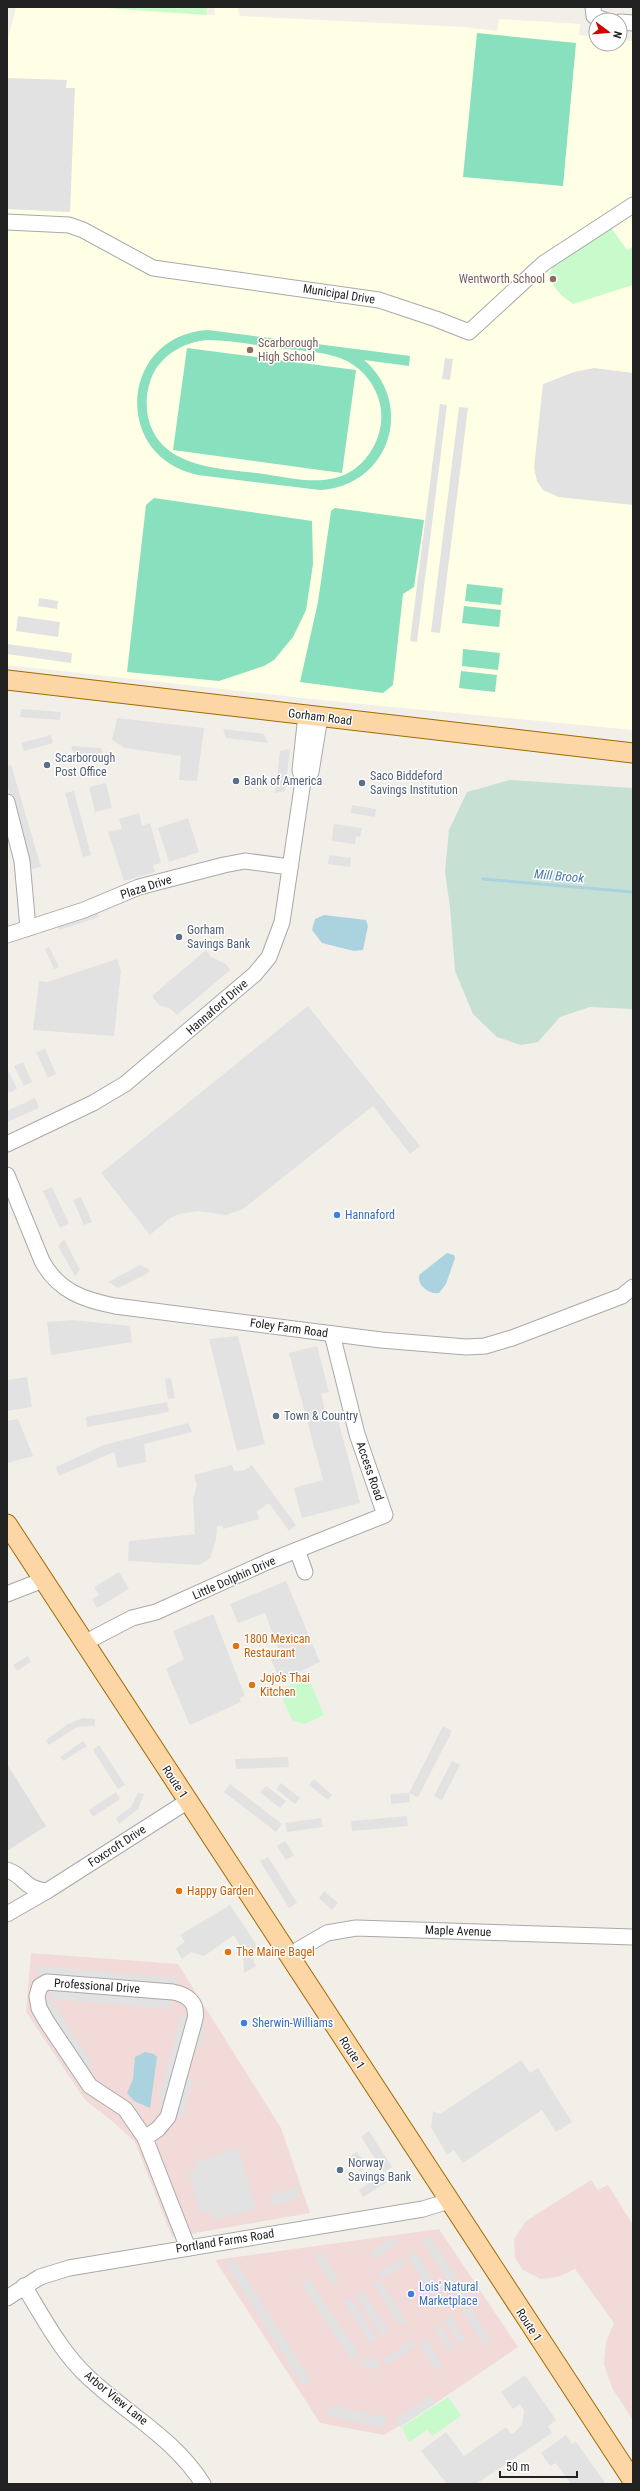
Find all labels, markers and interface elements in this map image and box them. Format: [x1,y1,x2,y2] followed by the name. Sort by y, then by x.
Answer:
[588,12,628,52] north arrow
[610,30,624,40] text: N
[459,272,545,286] place label: Wentworth School
[548,274,558,284] marker: Wentworth School
[302,281,376,307] street label: Municipal Drive
[258,336,318,364] place label: Scarborough High School
[245,345,255,355] marker: Scarborough High School
[287,706,353,728] street label: Gorham Road
[55,751,115,779] place label: Scarborough Post Office
[42,760,52,770] marker: Scarborough Post Office
[370,769,458,797] place label: Saco Biddeford Savings Institution
[244,774,322,788] place label: Bank of America
[231,776,241,786] marker: Bank of America
[357,778,367,788] marker: Saco Biddeford Savings Institution
[533,866,585,886] water label: Mill Brook
[119,872,174,902] street label: Plaza Drive
[187,923,251,951] place label: Gorham Savings Bank
[174,932,184,942] marker: Gorham Savings Bank
[184,976,251,1037] street label: Hannaford Drive
[345,1208,395,1222] place label: Hannaford
[332,1210,342,1220] marker: Hannaford
[249,1316,329,1340] street label: Foley Farm Road
[284,1409,358,1423] place label: Town & Country
[271,1411,281,1421] marker: Town & Country
[353,1440,387,1502] street label: Access Road
[190,1553,278,1603] street label: Little Dolphin Drive
[244,1632,310,1660] place label: 1800 Mexican Restaurant
[231,1641,241,1651] marker: 1800 Mexican Restaurant
[260,1671,310,1699] place label: Jojo's Thai Kitchen
[247,1680,257,1690] marker: Jojo's Thai Kitchen
[159,1763,191,1801] street label: Route 1
[86,1822,149,1870] street label: Foxcroft Drive
[187,1884,254,1898] place label: Happy Garden
[174,1886,184,1896] marker: Happy Garden
[425,1923,492,1939] street label: Maple Avenue
[236,1945,315,1959] place label: The Maine Bagel
[223,1947,233,1957] marker: The Maine Bagel
[53,1976,141,1996] street label: Professional Drive
[252,2016,333,2030] place label: Sherwin-Williams
[239,2018,249,2028] marker: Sherwin-Williams
[336,2034,368,2072] street label: Route 1
[348,2156,412,2184] place label: Norway Savings Bank
[335,2165,345,2175] marker: Norway Savings Bank
[175,2226,275,2256] street label: Portland Farms Road
[419,2280,478,2308] place label: Lois' Natural Marketplace
[406,2289,416,2299] marker: Lois' Natural Marketplace
[513,2306,545,2344] street label: Route 1
[81,2368,151,2428] street label: Arbor View Lane
[500,2453,577,2479] scale bar
[506,2460,530,2474] text: 50 m

